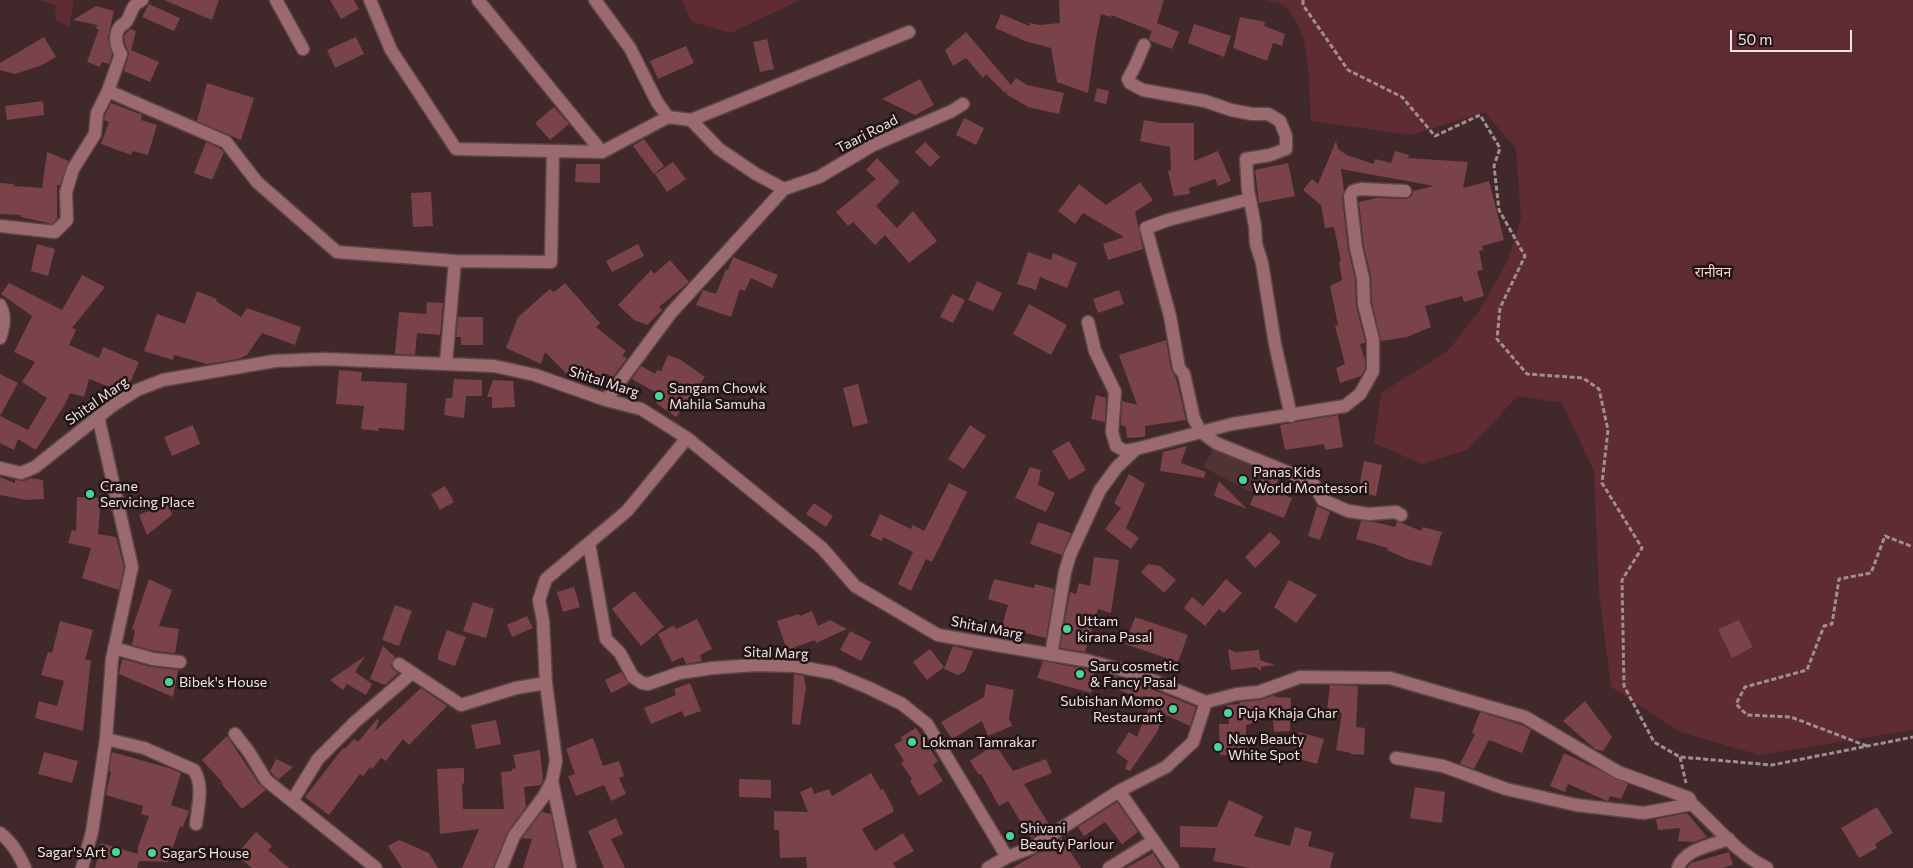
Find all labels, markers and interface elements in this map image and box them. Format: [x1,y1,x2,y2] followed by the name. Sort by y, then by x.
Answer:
[1733,20,1856,52] scale bar
[1738,30,1772,48] text: 50 m
[833,111,901,157] street label: Taari Road
[1695,264,1731,280] park label: रानीवन
[567,363,641,401] street label: Shital Marg
[62,373,132,429] street label: Shital Marg
[669,380,767,412] place label: Sangam Chowk Mahila Samuha
[653,390,665,402] marker: Sangam Chowk Mahila Samuha
[1253,464,1368,497] place label: Panas Kids World Montessori
[1237,474,1249,486] marker: Panas Kids World Montessori
[100,478,195,511] place label: Crane Servicing Place
[84,488,96,500] marker: Crane Servicing Place
[950,613,1024,643] street label: Shital Marg
[1077,613,1152,646] place label: Uttam kirana Pasal
[1061,623,1073,635] marker: Uttam kirana Pasal
[743,643,809,663] street label: Sital Marg
[1090,658,1179,690] place label: Saru cosmetic & Fancy Pasal
[1074,668,1086,680] marker: Saru cosmetic & Fancy Pasal
[179,674,267,690] place label: Bibek's House
[163,676,175,688] marker: Bibek's House
[1060,693,1163,726] place label: Subishan Momo Restaurant
[1167,703,1179,715] marker: Subishan Momo Restaurant
[1238,705,1338,721] place label: Puja Khaja Ghar
[1222,707,1234,719] marker: Puja Khaja Ghar
[1228,731,1304,764] place label: New Beauty White Spot
[922,734,1037,750] place label: Lokman Tamrakar
[906,736,918,748] marker: Lokman Tamrakar
[1212,741,1224,753] marker: New Beauty White Spot
[1020,820,1114,852] place label: Shivani Beauty Parlour
[1004,830,1016,842] marker: Shivani Beauty Parlour
[37,844,106,860] place label: Sagar's Art
[162,845,249,861] place label: SagarS House
[110,846,122,858] marker: Sagar's Art
[146,847,158,859] marker: SagarS House

